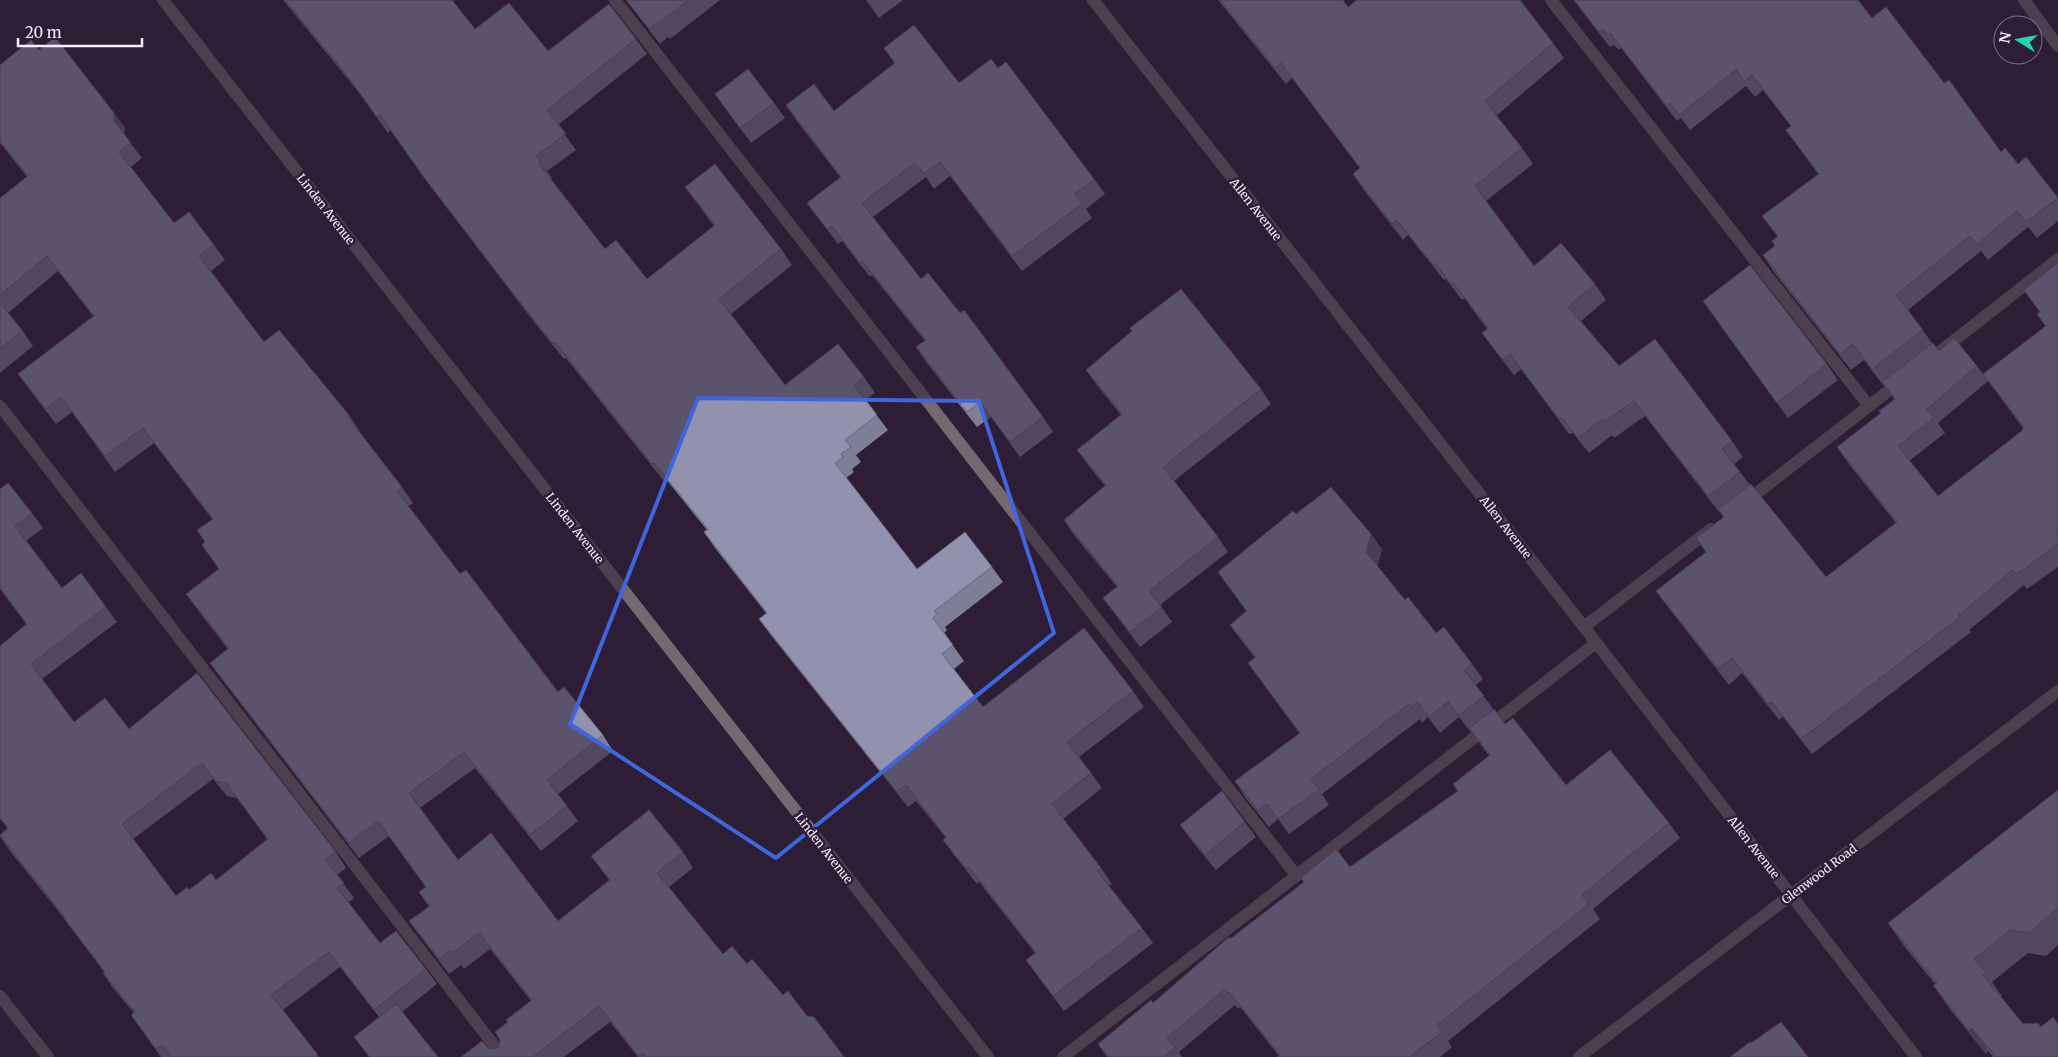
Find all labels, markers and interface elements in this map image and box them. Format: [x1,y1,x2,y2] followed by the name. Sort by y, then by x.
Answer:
[18,15,141,47] scale bar
[1993,15,2043,65] north arrow
[25,23,62,42] text: 20 m
[1995,30,2015,45] text: N
[294,171,358,247] street label: Linden Avenue
[1226,174,1285,243] street label: Allen Avenue
[543,490,607,566] street label: Linden Avenue
[1476,492,1535,561] street label: Allen Avenue
[792,810,856,886] street label: Linden Avenue
[1724,812,1783,881] street label: Allen Avenue
[1778,841,1860,907] street label: Glenwood Road

